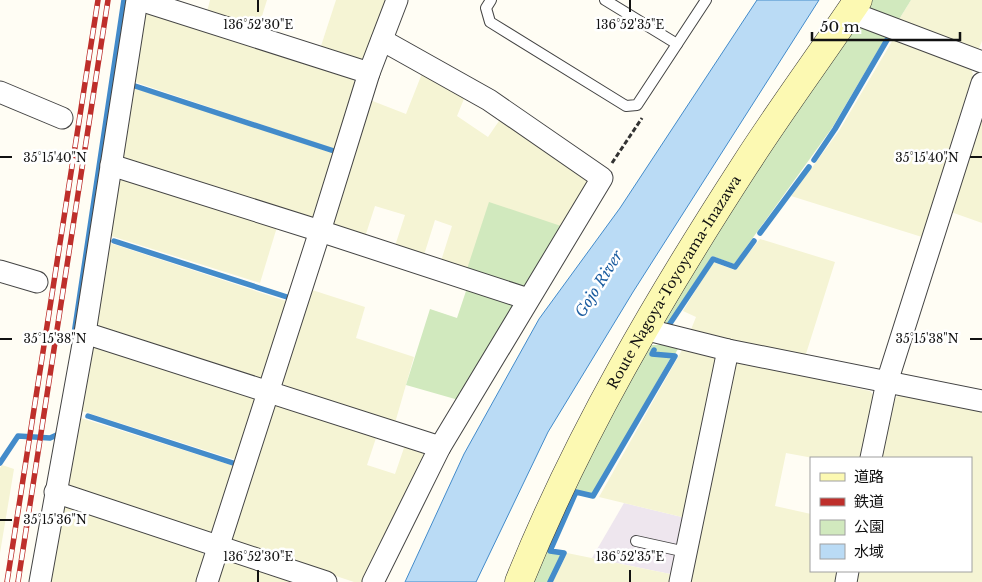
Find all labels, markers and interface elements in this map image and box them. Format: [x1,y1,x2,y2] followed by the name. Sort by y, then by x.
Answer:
[812,10,960,42] scale bar
[223,17,293,32] text: 136°52'30"E
[596,17,665,32] text: 136°52'35"E
[820,17,860,36] text: 50 m
[23,150,87,165] text: 35°15'40"N
[895,150,959,165] text: 35°15'40"N
[603,172,745,392] street label: Route Nagoya-Toyoyama-Inazawa
[571,246,627,321] water label: Gojo River
[23,331,87,346] text: 35°15'38"N
[895,331,959,346] text: 35°15'38"N
[810,457,972,572] legend
[854,467,884,486] text: 道路
[854,492,884,511] text: 鉄道
[23,512,87,527] text: 35°15'36"N
[854,517,884,536] text: 公園
[854,542,884,561] text: 水域
[223,549,293,564] text: 136°52'30"E
[596,549,665,564] text: 136°52'35"E

